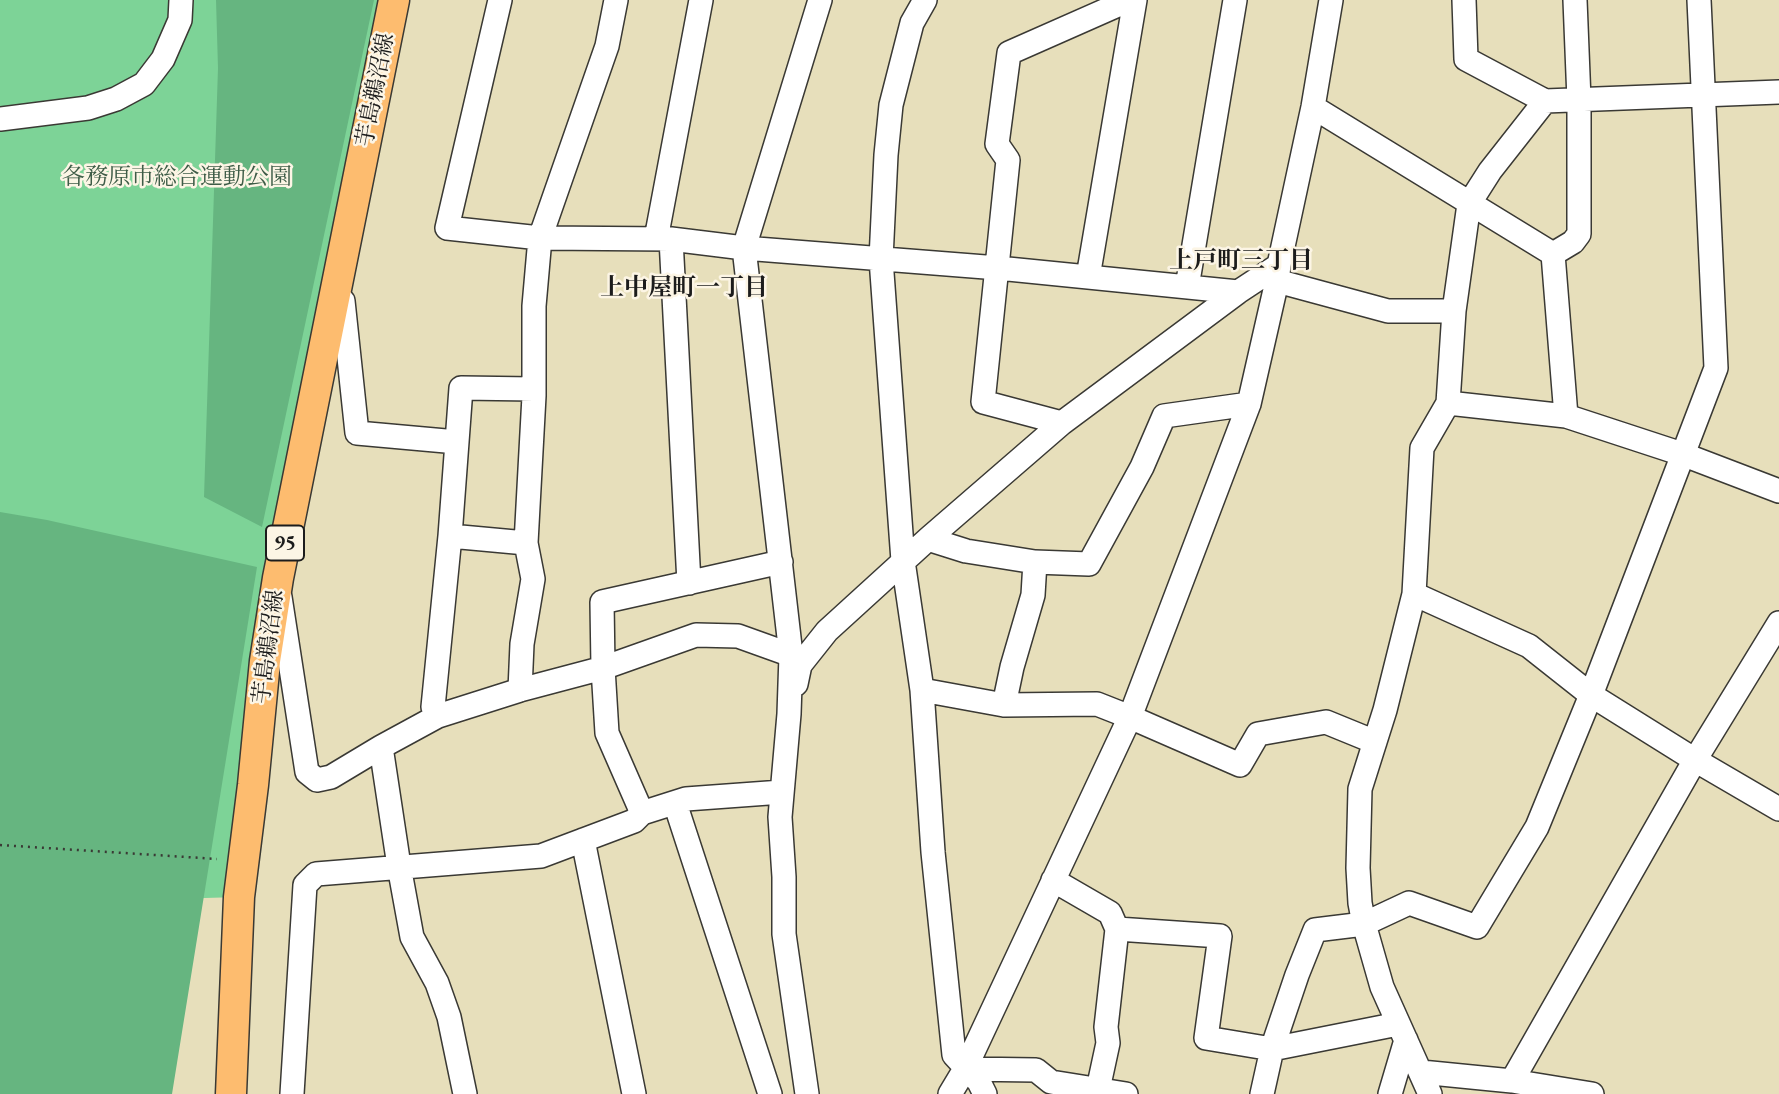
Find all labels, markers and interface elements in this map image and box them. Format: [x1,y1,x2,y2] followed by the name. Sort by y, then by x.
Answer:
[351,31,401,149] street label: 芋島鵜沼線
[62,164,292,192] park label: 各務原市総合運動公園
[1169,247,1313,275] district label: 上戸町三丁目
[600,274,768,302] district label: 上中屋町一丁目
[266,526,304,560] road number: 95
[248,588,290,706] street label: 芋島鵜沼線

